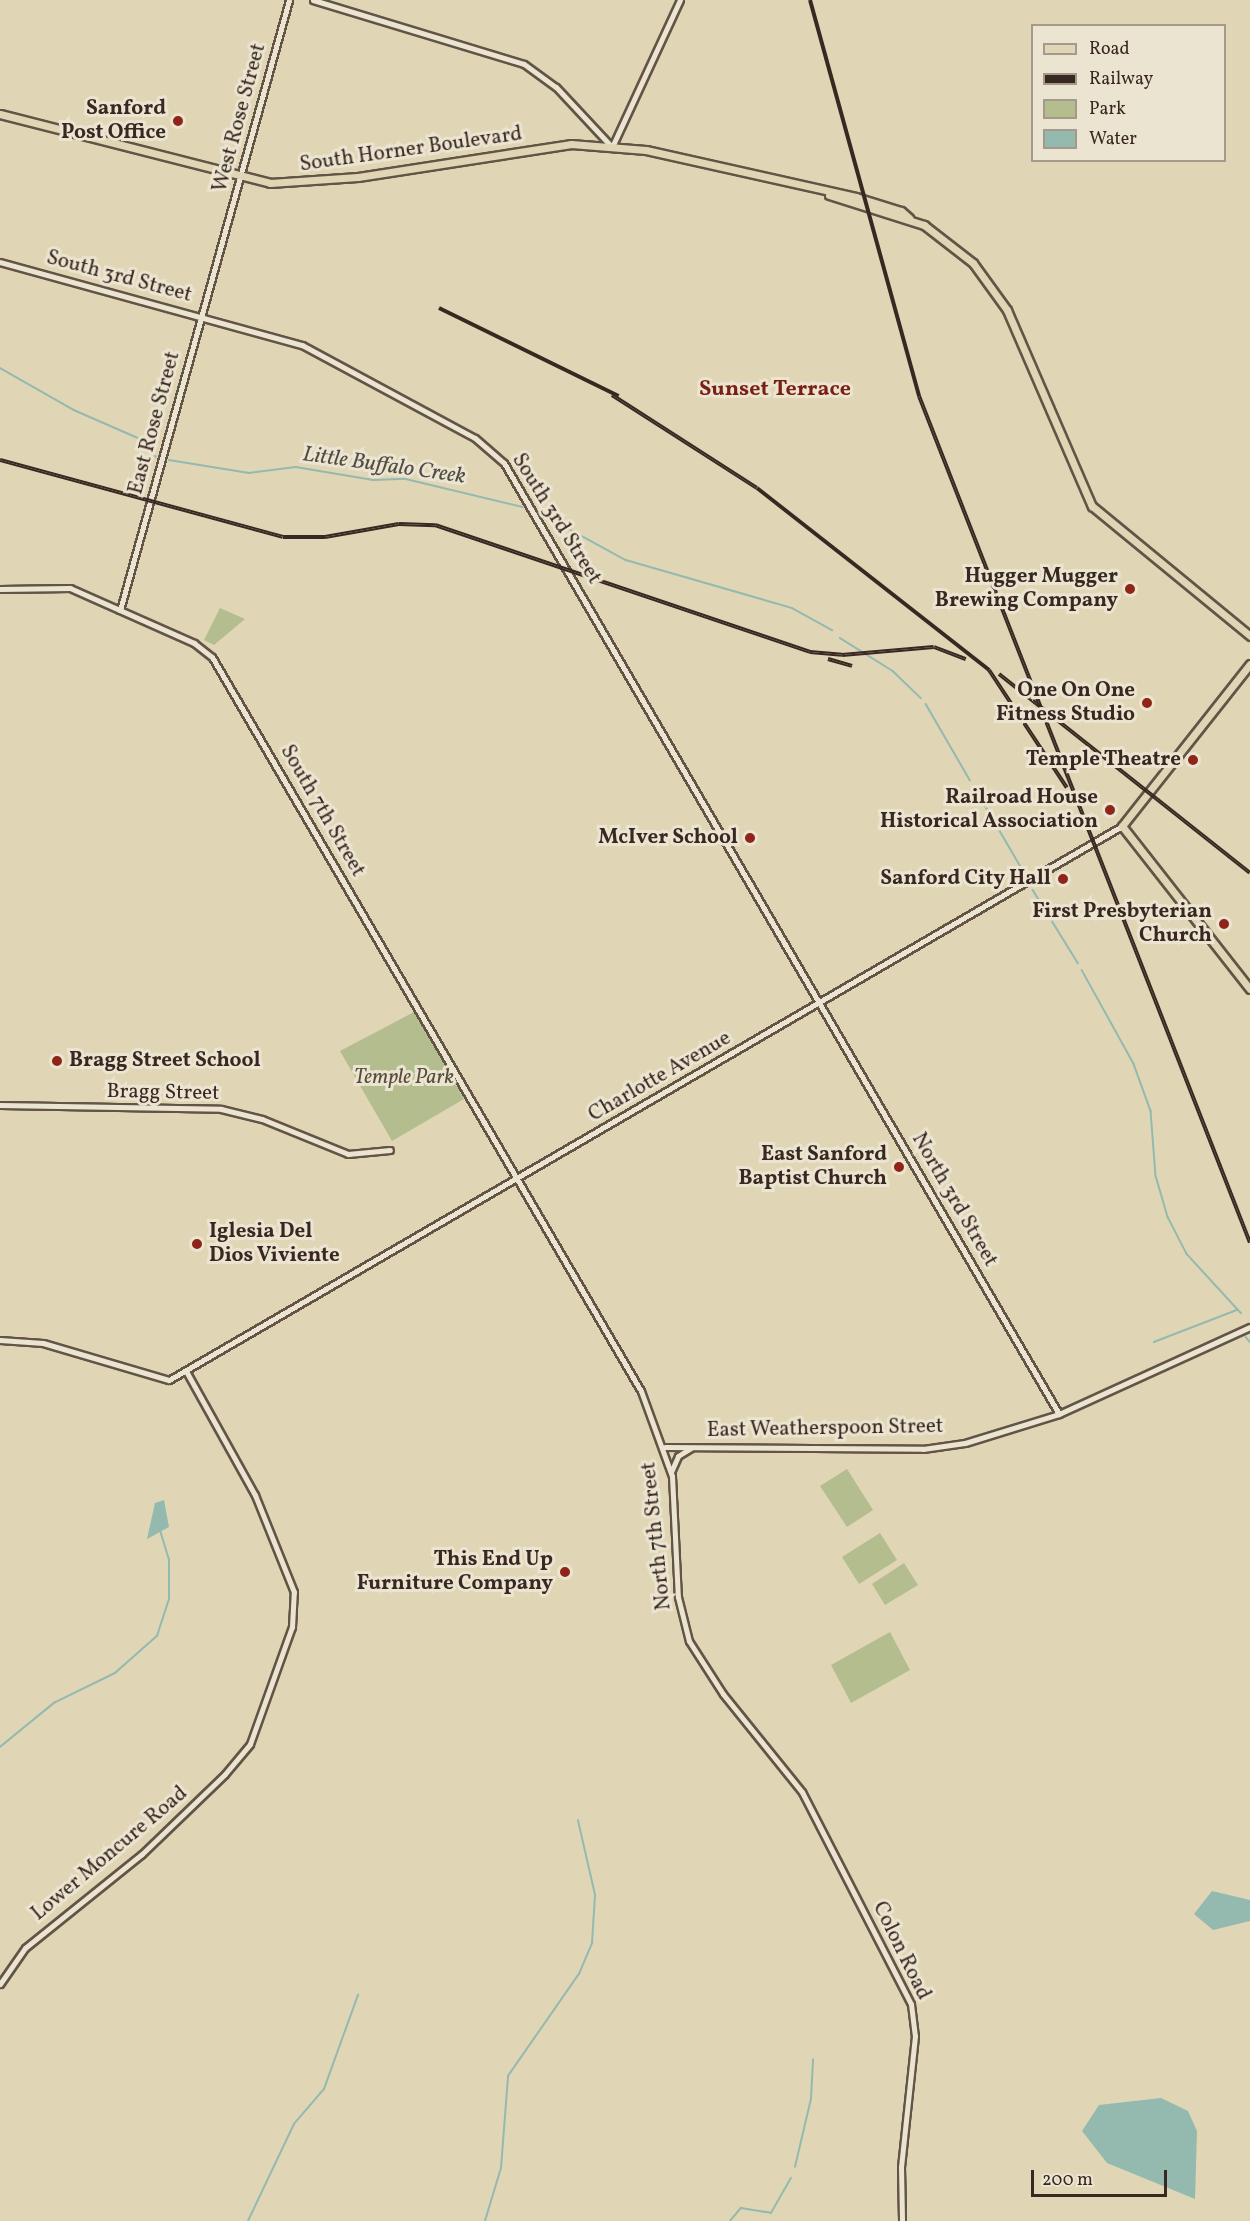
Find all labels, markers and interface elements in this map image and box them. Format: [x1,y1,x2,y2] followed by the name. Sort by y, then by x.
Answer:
[1031,24,1226,162] legend
[1089,37,1130,62] text: Road
[208,41,272,195] street label: West Rose Street
[1089,67,1153,92] text: Railway
[61,96,166,146] place label: Sanford Post Office
[1089,97,1126,122] text: Park
[171,114,185,128] marker: Sanford Post Office
[298,122,524,178] street label: South Horner Boulevard
[1089,127,1137,152] text: Water
[44,246,194,308] street label: South 3rd Street
[124,349,186,497] street label: East Rose Street
[699,377,851,403] district label: Sunset Terrace
[301,442,467,490] water label: Little Buffalo Creek
[506,449,606,589] street label: South 3rd Street
[935,564,1118,614] place label: Hugger Mugger Brewing Company
[1123,582,1137,596] marker: Hugger Mugger Brewing Company
[996,678,1135,728] place label: One On One Fitness Studio
[1140,696,1154,710] marker: One On One Fitness Studio
[274,741,370,881] street label: South 7th Street
[1026,747,1181,773] place label: Temple Theatre
[1186,753,1200,767] marker: Temple Theatre
[880,785,1098,835] place label: Railroad House Historical Association
[1103,803,1117,817] marker: Railroad House Historical Association
[598,825,738,851] place label: McIver School
[743,831,757,845] marker: McIver School
[880,866,1051,892] place label: Sanford City Hall
[1056,872,1070,886] marker: Sanford City Hall
[1032,899,1212,949] place label: First Presbyterian Church
[1217,917,1231,931] marker: First Presbyterian Church
[584,1026,736,1128] street label: Charlotte Avenue
[69,1048,261,1074] place label: Bragg Street School
[50,1054,64,1068] marker: Bragg Street School
[354,1065,454,1091] park label: Temple Park
[106,1079,220,1107] street label: Bragg Street
[906,1129,1002,1271] street label: North 3rd Street
[738,1142,887,1192] place label: East Sanford Baptist Church
[892,1160,906,1174] marker: East Sanford Baptist Church
[209,1219,340,1269] place label: Iglesia Del Dios Viviente
[190,1237,204,1251] marker: Iglesia Del Dios Viviente
[706,1414,944,1444] street label: East Weatherspoon Street
[637,1461,677,1611] street label: North 7th Street
[357,1547,553,1597] place label: This End Up Furniture Company
[558,1565,572,1579] marker: This End Up Furniture Company
[27,1781,193,1927] street label: Lower Moncure Road
[866,1898,936,2004] street label: Colon Road
[1034,2158,1170,2196] scale bar
[1042,2168,1093,2193] text: 200 m

